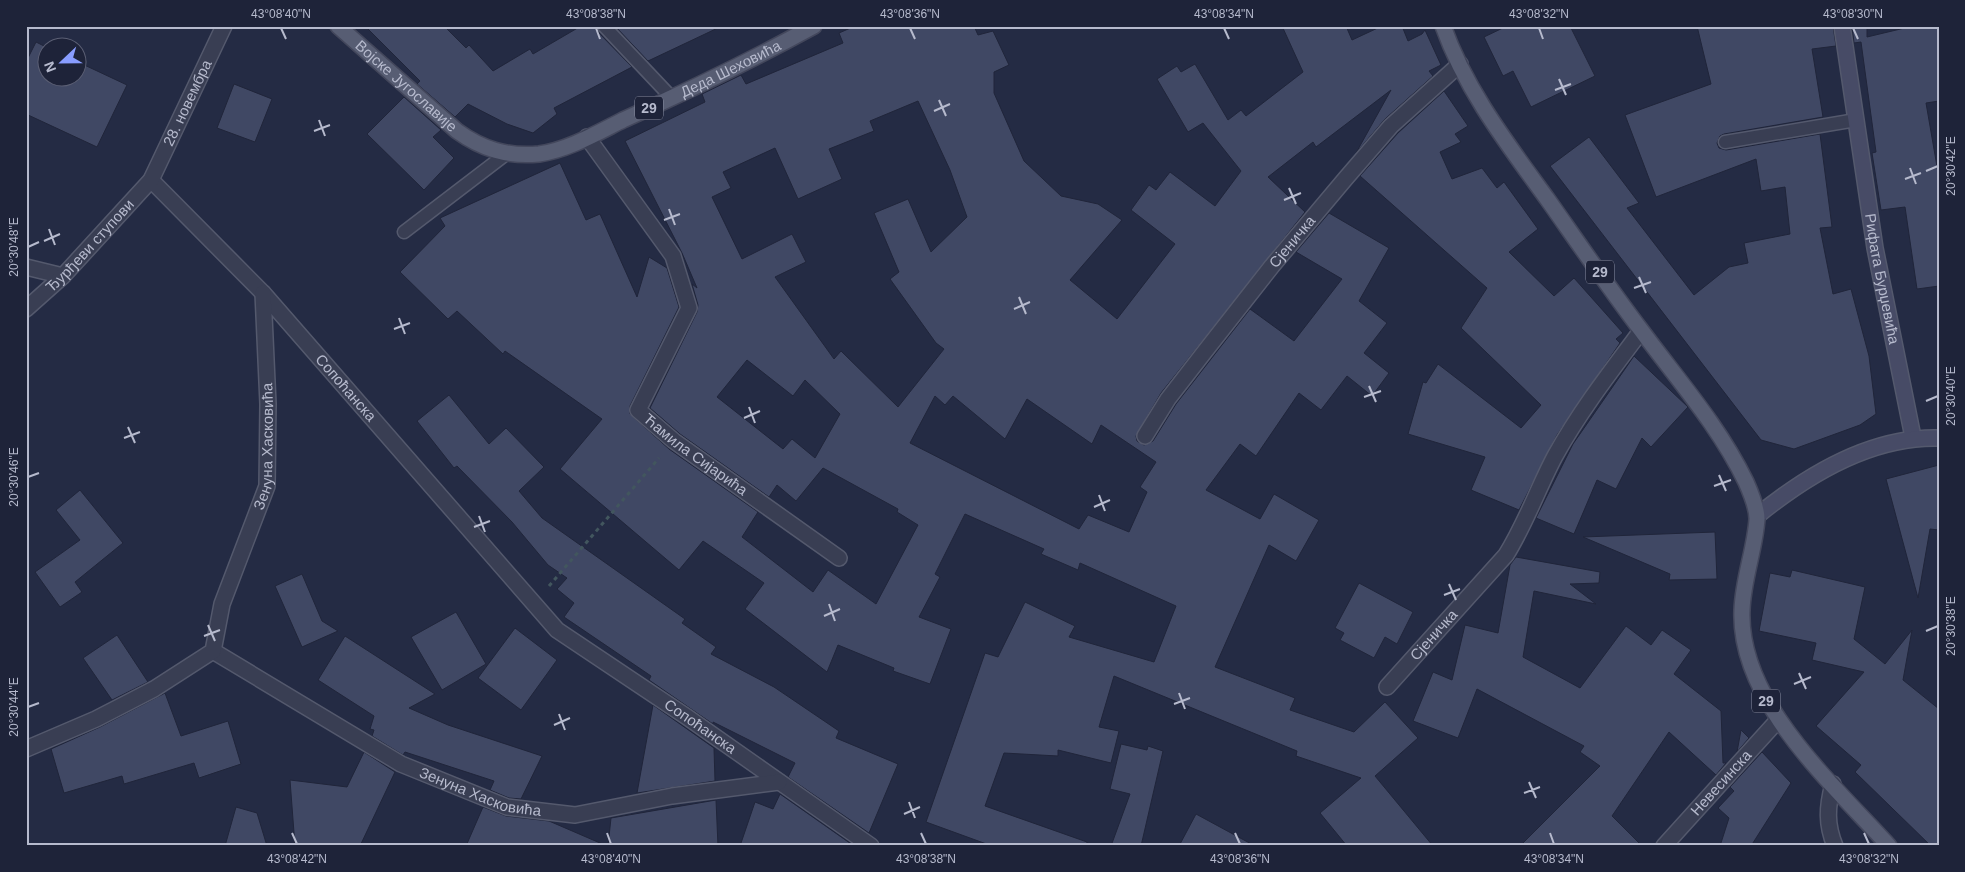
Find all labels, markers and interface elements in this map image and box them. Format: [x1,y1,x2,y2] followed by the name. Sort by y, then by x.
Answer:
[251,7,311,21] text: 43°08'40"N
[566,7,626,21] text: 43°08'38"N
[880,7,940,21] text: 43°08'36"N
[1194,7,1254,21] text: 43°08'34"N
[1509,7,1569,21] text: 43°08'32"N
[1823,7,1883,21] text: 43°08'30"N
[677,36,784,101] street label: Деда Шеховића
[352,37,461,135] street label: Војске Југославије
[38,38,88,88] north arrow
[159,56,215,149] street label: 28. новембра
[41,59,59,75] text: N
[635,96,663,120] road number: 29
[1944,136,1958,196] text: 20°30'42"E
[42,196,137,295] street label: Ђурђеви ступови
[1265,212,1319,271] street label: Сјеничка
[1862,212,1903,346] street label: Рифата Бурџевића
[7,217,21,277] text: 20°30'48"E
[1586,260,1614,284] road number: 29
[312,351,380,425] street label: Сопоћанска
[1944,366,1958,426] text: 20°30'40"E
[250,382,276,512] street label: Зенуна Хасковића
[640,410,751,499] street label: Ћамила Сијарића
[7,447,21,507] text: 20°30'46"E
[1944,596,1958,656] text: 20°30'38"E
[1406,605,1461,664] street label: Сјеничка
[7,677,21,737] text: 20°30'44"E
[1752,689,1780,712] road number: 29
[661,695,740,757] street label: Сопоћанска
[1687,746,1755,819] street label: Невесинска
[417,763,543,819] street label: Зенуна Хасковића
[267,852,327,866] text: 43°08'42"N
[581,852,641,866] text: 43°08'40"N
[896,852,956,866] text: 43°08'38"N
[1210,852,1270,866] text: 43°08'36"N
[1524,852,1584,866] text: 43°08'34"N
[1839,852,1899,866] text: 43°08'32"N

